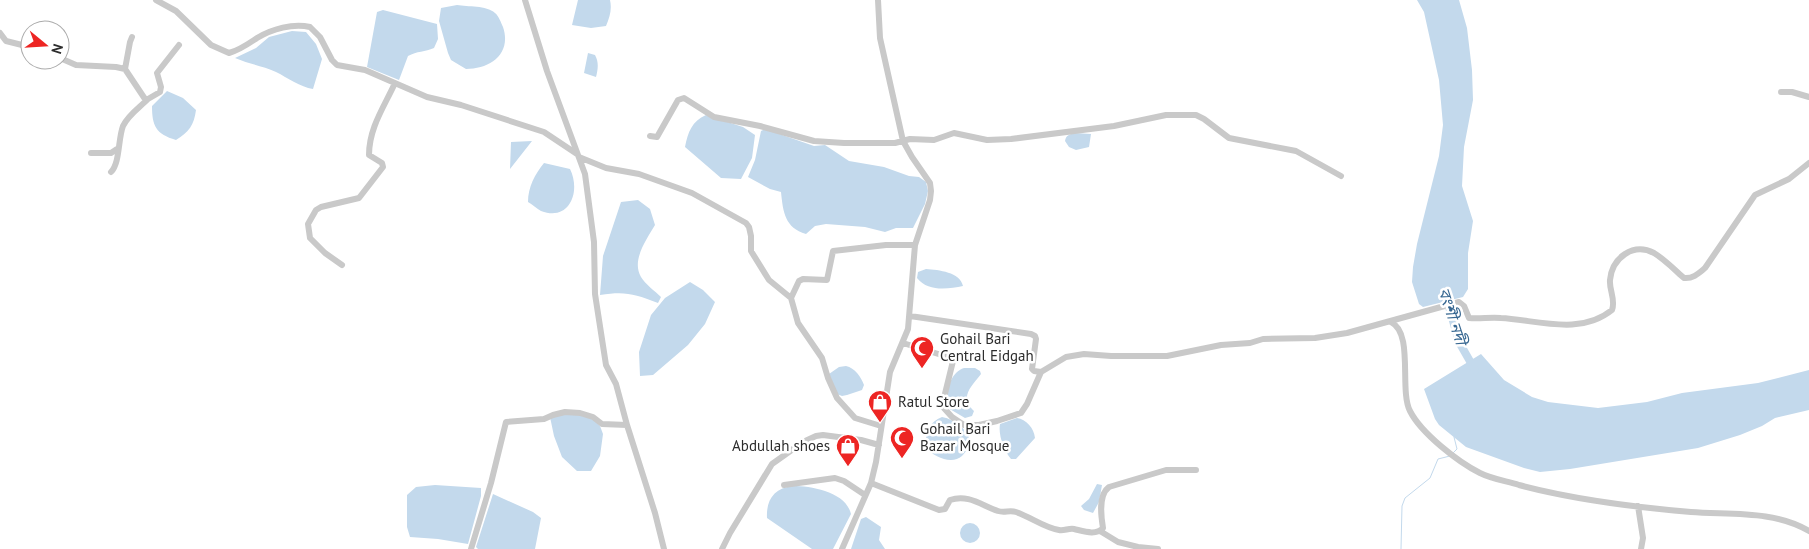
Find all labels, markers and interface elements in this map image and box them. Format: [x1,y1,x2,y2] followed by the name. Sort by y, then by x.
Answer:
[20,20,70,70] north arrow
[47,42,67,56] text: N
[1434,285,1472,350] water label: বংশী নদী
[940,329,1034,365] place label: Gohail Bari Central Eidgah
[909,335,935,369] mosque icon: Gohail Bari Central Eidgah
[867,389,893,423] shop icon: Ratul Store
[898,392,969,411] place label: Ratul Store
[920,419,1009,455] place label: Gohail Bari Bazar Mosque
[889,425,915,459] mosque icon: Gohail Bari Bazar Mosque
[835,433,861,467] shop icon: Abdullah shoes
[732,436,830,455] place label: Abdullah shoes

